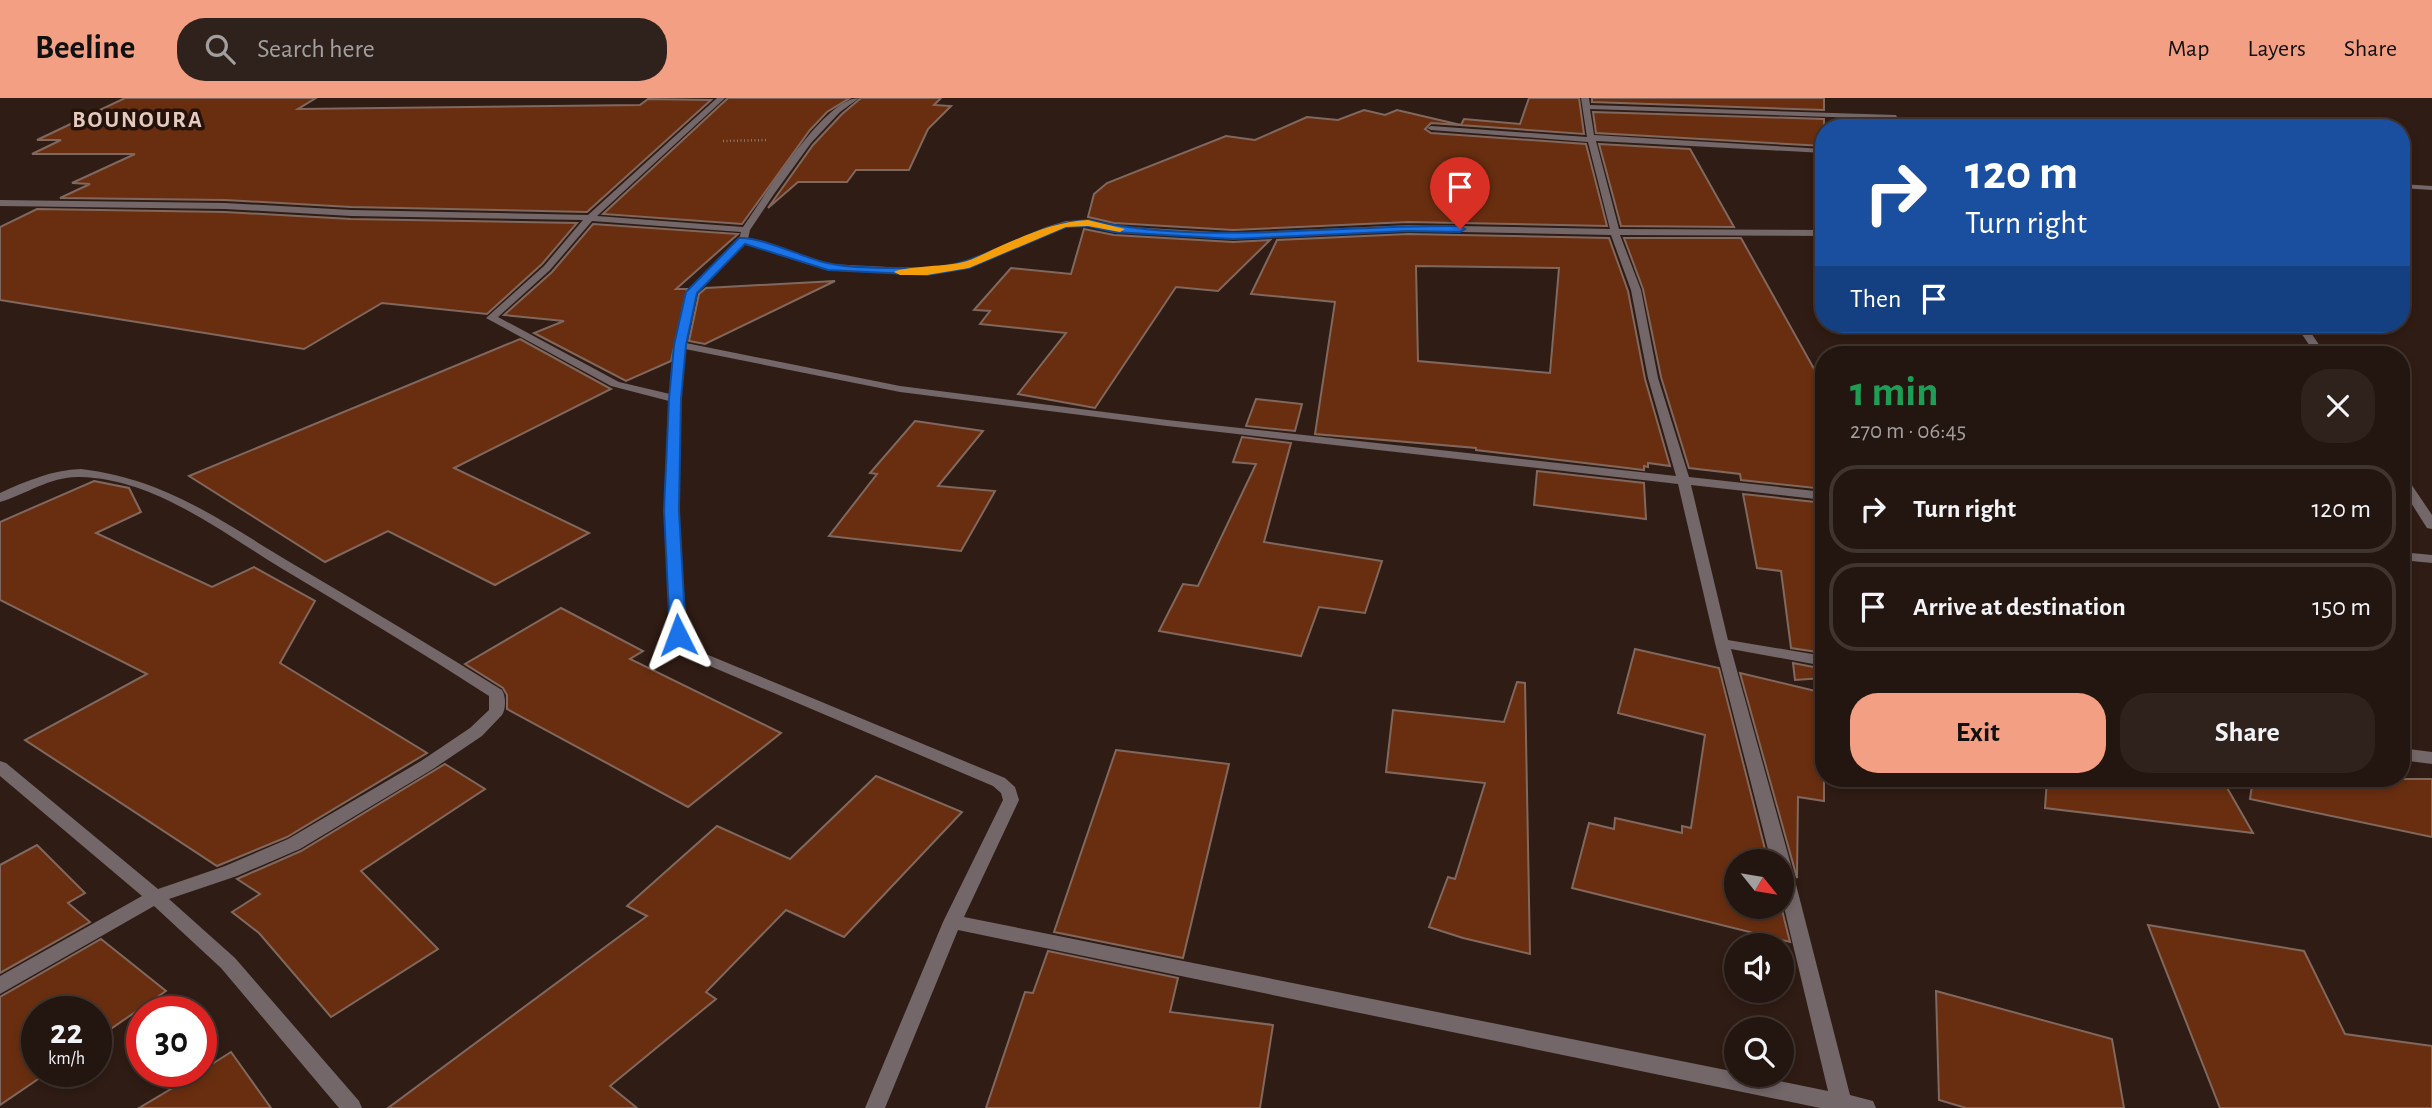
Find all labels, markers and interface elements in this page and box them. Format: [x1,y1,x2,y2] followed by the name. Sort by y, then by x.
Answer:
[177,18,667,81] search box
[201,30,239,68] icon: search
[35,32,135,65] text: Beeline
[257,36,375,62] text: Search here
[2167,37,2209,61] text: Map
[2247,37,2306,61] text: Layers
[2344,37,2397,61] text: Share
[72,109,204,132] district label: BOUNOURA
[1850,147,1941,238] icon: right
[1965,149,2078,198] text: 120 m
[1430,157,1490,229] pin
[1441,168,1479,206] icon: arrive
[1965,207,2087,239] text: Turn right
[1915,280,1953,318] icon: arrive
[1850,286,1901,312] text: Then
[2301,369,2375,443] button: close
[1850,371,1939,413] text: 1 min
[1850,420,1966,443] text: 270 m · 06:45
[1854,490,1892,528] icon: right
[1913,496,2016,522] text: Turn right
[2311,496,2371,522] text: 120 m
[1854,588,1892,626] icon: arrive
[1913,594,2126,620] text: Arrive at destination
[2312,594,2371,620] text: 150 m
[641,598,715,672] position arrow
[1850,693,2106,773] button: Exit
[2120,693,2375,773] button: Share
[1724,849,1794,919] north arrow
[1724,849,1794,1087] map controls
[1724,933,1794,1003] button: sound
[126,996,217,1087] speed limit sign: 30
[50,1015,83,1050] text: 22
[1724,1017,1794,1087] button: search
[48,1050,85,1068] text: km/h

